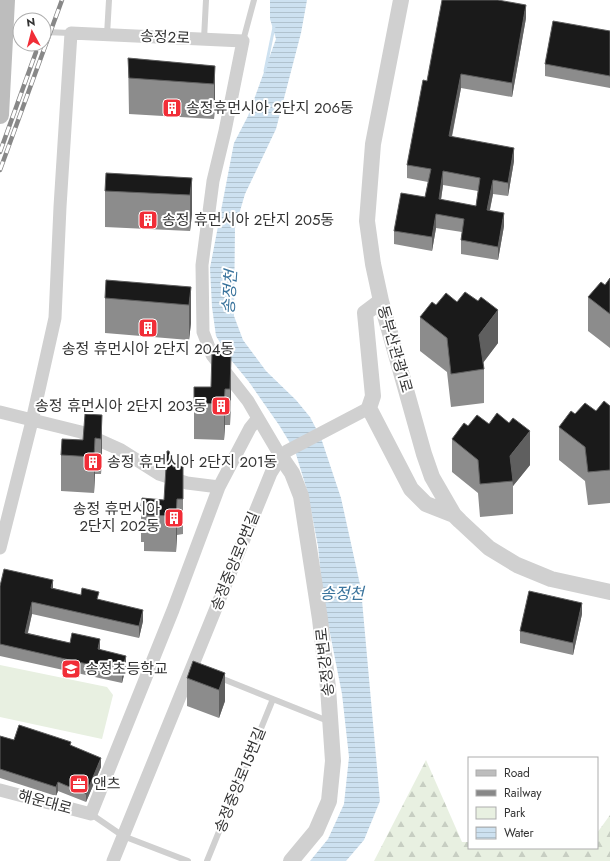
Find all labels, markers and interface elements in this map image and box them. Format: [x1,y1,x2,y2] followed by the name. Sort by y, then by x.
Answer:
[12,12,52,52] north arrow
[25,14,36,31] text: N
[139,25,191,49] street label: 송정2로
[161,97,183,119] building icon: 송정휴먼시아 2단지 206동
[186,97,354,119] place label: 송정휴먼시아 2단지 206동
[137,209,159,231] building icon: 송정 휴먼시아 2단지 205동
[162,209,334,231] place label: 송정 휴먼시아 2단지 205동
[216,267,243,315] water label: 송정천
[372,303,418,395] street label: 동부산관광1로
[137,317,159,339] building icon: 송정 휴먼시아 2단지 204동
[62,338,234,360] place label: 송정 휴먼시아 2단지 204동
[35,395,207,417] place label: 송정 휴먼시아 2단지 203동
[210,395,232,417] building icon: 송정 휴먼시아 2단지 203동
[82,451,104,473] building icon: 송정 휴먼시아 2단지 201동
[107,451,278,473] place label: 송정 휴먼시아 2단지 201동
[73,498,160,537] place label: 송정 휴먼시아 2단지 202동
[163,507,185,529] building icon: 송정 휴먼시아 2단지 202동
[205,508,265,614] street label: 송정중앙로9번길
[320,582,366,605] water label: 송정천
[310,627,340,697] street label: 송정강변로
[60,658,82,680] school or university icon: 송정초등학교
[85,658,168,680] place label: 송정초등학교
[209,724,271,836] street label: 송정중앙로15번길
[468,757,598,849] legend
[504,764,530,782] text: Road
[68,773,90,795] office icon: 앤츠
[93,773,121,795] place label: 앤츠
[15,784,75,820] street label: 해운대로
[504,784,542,802] text: Railway
[504,804,526,822] text: Park
[504,824,535,842] text: Water

